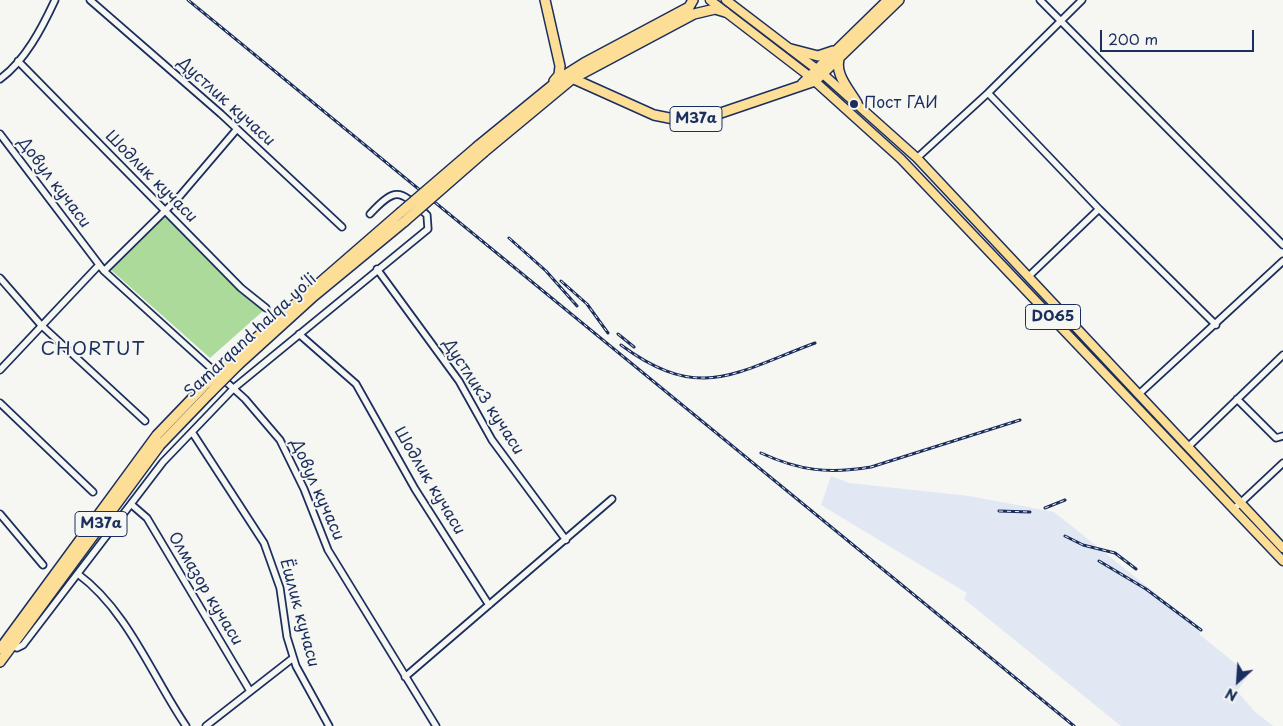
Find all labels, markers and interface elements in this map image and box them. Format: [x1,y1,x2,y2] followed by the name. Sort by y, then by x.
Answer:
[1103,20,1257,52] scale bar
[1108,27,1158,50] text: 200 m
[173,53,279,151] street label: Дустлик кучаси
[864,94,938,114] place label: Пост ГАИ
[848,98,860,110] marker: Пост ГАИ
[670,106,722,132] road number: M37a
[101,127,201,227] street label: Шодлик кучаси
[14,134,94,232] street label: Довул кучаси
[181,270,321,402] street label: Samarqand halqa yoʻli
[1026,304,1080,330] road number: D065
[438,335,528,459] street label: Дустлик3 кучаси
[40,339,146,361] district label: CHORTUT
[389,423,469,539] street label: Шодлик кучаси
[286,436,348,544] street label: Довул кучаси
[75,512,127,536] road number: M37a
[164,529,246,649] street label: Олмазор кучаси
[275,557,323,669] street label: Ёшлик кучаси
[1213,656,1263,706] north arrow
[1222,683,1241,707] text: N

